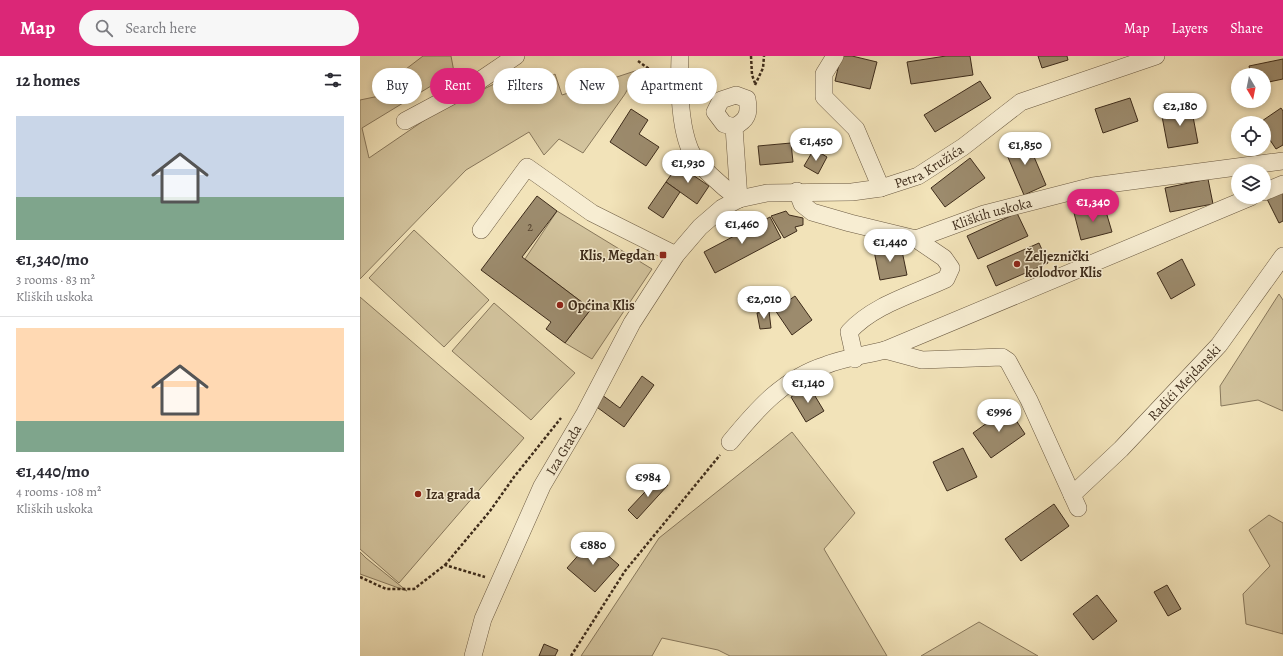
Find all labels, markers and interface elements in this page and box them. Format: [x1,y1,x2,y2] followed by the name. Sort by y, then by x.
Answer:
[79,10,359,46] search box
[20,15,55,41] text: Map
[93,17,115,39] icon: search
[125,18,197,38] text: Search here
[1124,19,1150,38] text: Map
[1172,19,1208,38] text: Layers
[1230,19,1263,38] text: Share
[372,68,422,104] chip: Buy
[430,68,485,104] chip: Rent
[493,68,557,104] chip: Filters
[565,68,619,104] chip: New
[627,68,717,104] chip: Apartment
[1231,68,1271,108] north arrow
[1231,68,1271,204] map controls
[16,69,80,92] text: 12 homes
[322,69,344,91] icon: filters
[1147,93,1213,127] pin: €2,180
[1163,97,1197,114] text: €2,180
[1231,116,1271,156] button: locate
[783,128,849,162] pin: €1,450
[799,132,833,149] text: €1,450
[992,132,1058,166] pin: €1,850
[1008,136,1042,153] text: €1,850
[892,140,968,193] street label: Petra Kružića
[144,142,216,214] icon: home
[655,150,721,184] pin: €1,930
[671,154,705,171] text: €1,930
[1231,164,1271,204] button: layers
[1060,189,1126,223] pin: €1,340
[949,193,1035,235] street label: Kliških uskoka
[1076,193,1110,210] text: €1,340
[709,211,775,245] pin: €1,460
[725,215,759,232] text: €1,460
[527,219,533,235] house number: 2
[857,229,923,263] pin: €1,440
[873,233,907,250] text: €1,440
[580,246,655,265] place label: Klis, Megdan
[1025,247,1102,282] place label: Željeznički kolodvor Klis
[16,248,89,271] text: €1,340/mo
[658,250,668,260] marker: Klis, Megdan
[1012,259,1022,269] marker: Željeznički kolodvor Klis
[16,271,95,288] text: 3 rooms · 83 m²
[731,286,797,320] pin: €2,010
[16,288,93,305] text: Kliških uskoka
[747,290,781,307] text: €2,010
[568,296,635,315] place label: Općina Klis
[555,300,565,310] marker: Općina Klis
[1144,340,1225,425] street label: Radići Mejdanski
[144,354,216,426] icon: home
[775,370,841,404] pin: €1,140
[792,374,824,391] text: €1,140
[975,399,1023,433] pin: €996
[986,403,1012,420] text: €996
[542,421,586,479] street label: Iza Grada
[16,460,90,483] text: €1,440/mo
[624,464,672,498] pin: €984
[635,468,661,485] text: €984
[16,483,101,500] text: 4 rooms · 108 m²
[426,485,481,504] place label: Iza grada
[413,489,423,499] marker: Iza grada
[16,500,93,517] text: Kliških uskoka
[569,532,617,566] pin: €880
[580,536,606,553] text: €880

